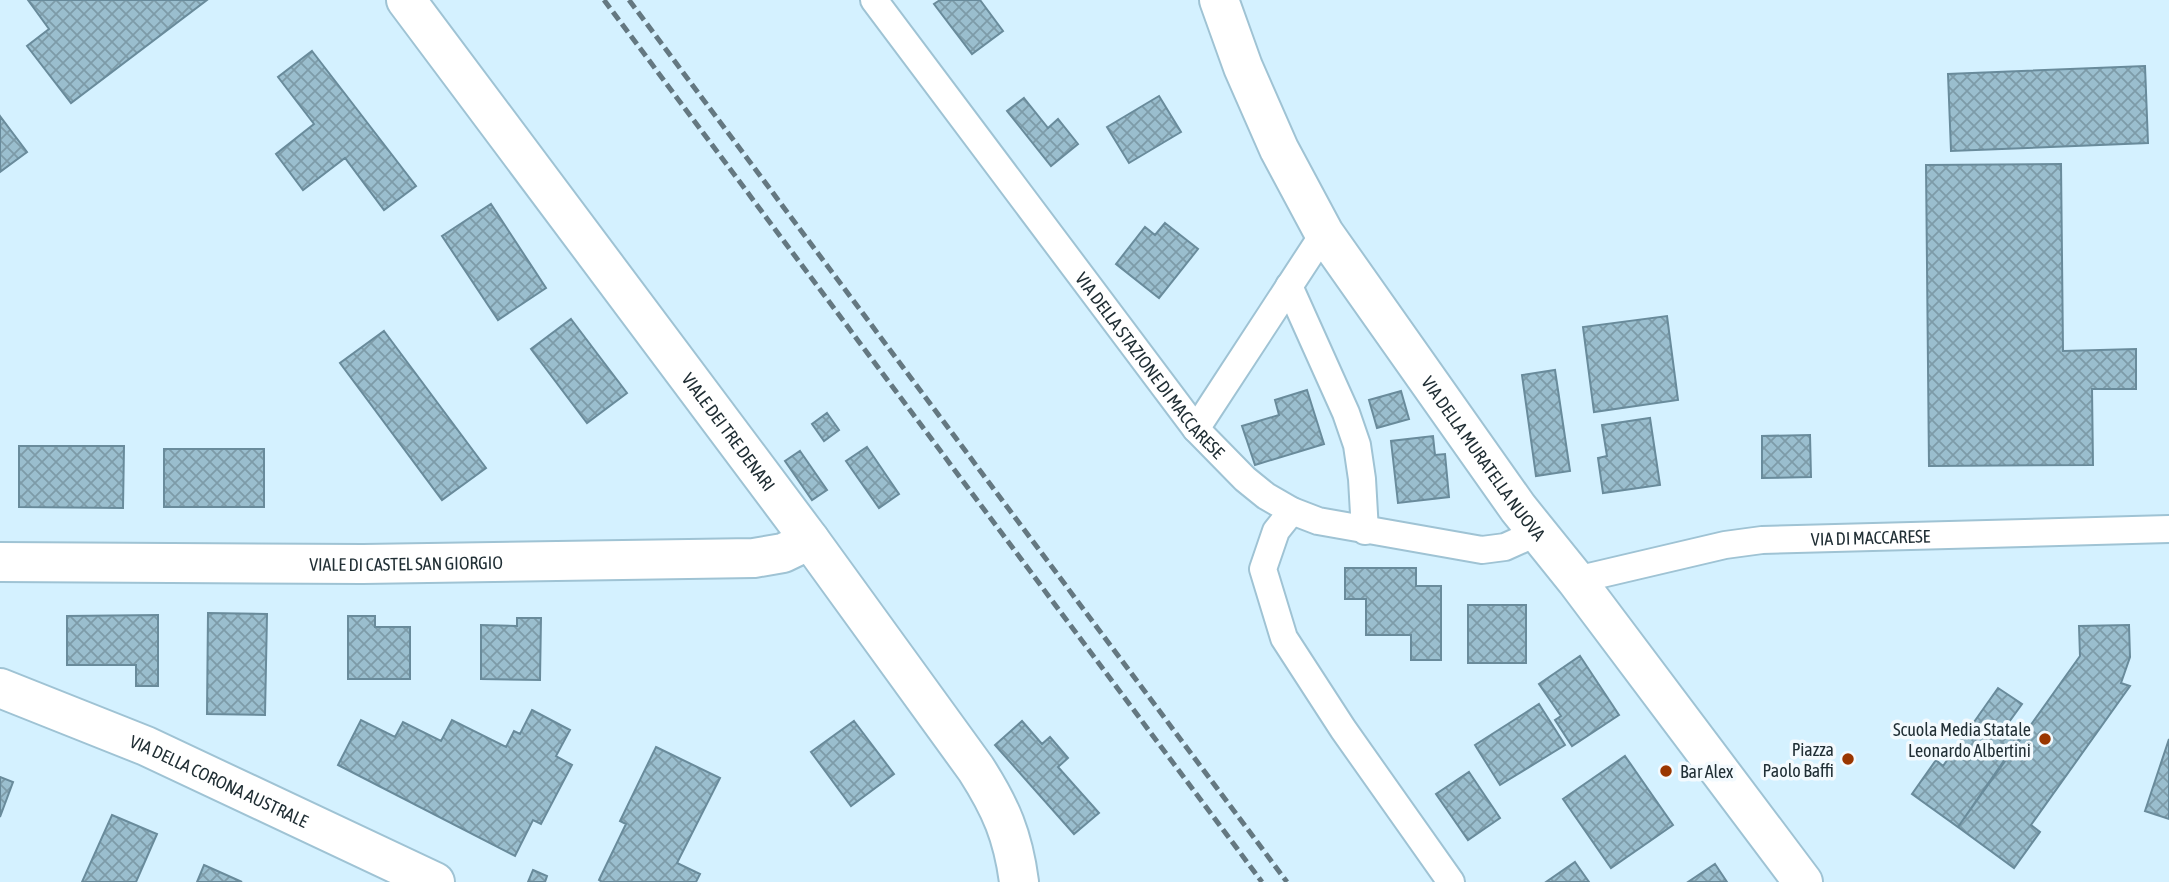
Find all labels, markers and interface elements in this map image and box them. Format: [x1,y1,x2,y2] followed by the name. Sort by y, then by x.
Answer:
[1072,268,1229,463] street label: VIA DELLA STAZIONE DI MACCARESE
[678,368,780,495] street label: VIALE DEI TRE DENARI
[1418,372,1550,544] street label: VIA DELLA MURATELLA NUOVA
[1811,525,1931,549] street label: VIA DI MACCARESE
[309,551,503,575] street label: VIALE DI CASTEL SAN GIORGIO
[1893,719,2031,761] place label: Scuola Media Statale Leonardo Albertini
[127,730,312,832] street label: VIA DELLA CORONA AUSTRALE
[2037,731,2053,747] marker: Scuola Media Statale Leonardo Albertini
[1762,739,1834,781] place label: Piazza Paolo Baffi
[1840,751,1856,767] marker: Piazza Paolo Baffi
[1680,761,1733,782] place label: Bar Alex
[1658,763,1674,779] marker: Bar Alex

